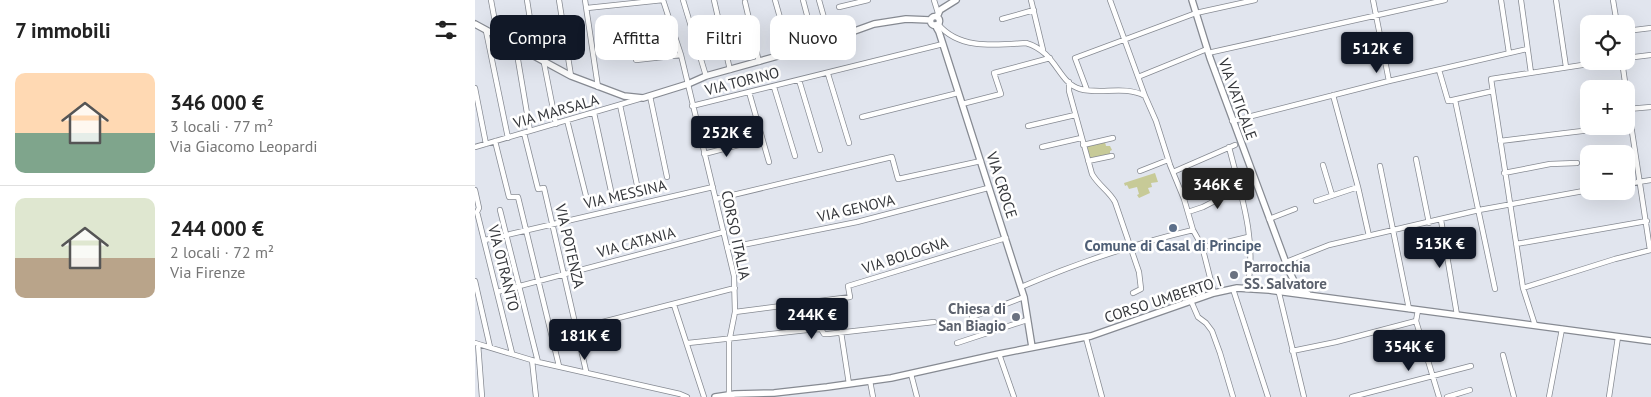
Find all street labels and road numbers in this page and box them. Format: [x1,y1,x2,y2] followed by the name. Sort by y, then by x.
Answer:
[1214,55,1262,142] street label: VIA VATICALE
[702,63,781,100] street label: VIA TORINO
[510,90,601,133] street label: VIA MARSALA
[982,148,1022,221] street label: VIA CROCE
[581,175,668,213] street label: VIA MESSINA
[717,189,755,282] street label: CORSO ITALIA
[814,190,897,226] street label: VIA GENOVA
[551,201,589,290] street label: VIA POTENZA
[484,222,524,313] street label: VIA OTRANTO
[594,222,677,262] street label: VIA CATANIA
[859,232,951,278] street label: VIA BOLOGNA
[1102,271,1224,327] street label: CORSO UMBERTO I

